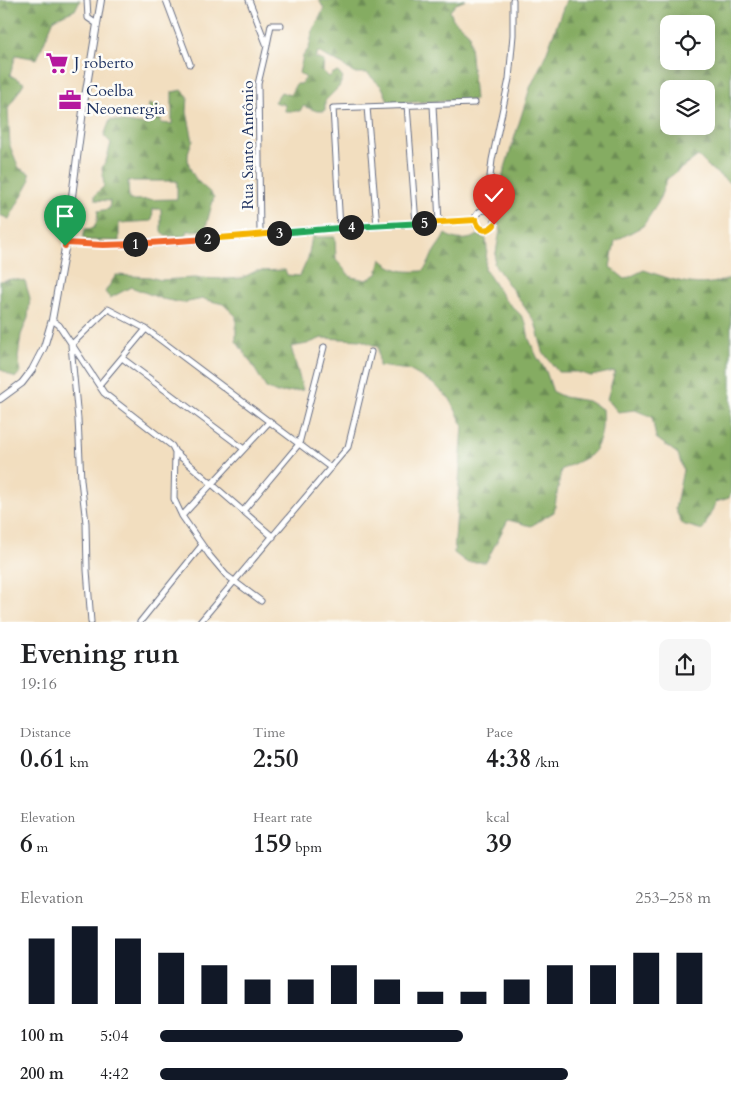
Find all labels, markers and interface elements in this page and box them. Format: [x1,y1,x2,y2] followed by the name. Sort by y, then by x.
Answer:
[660,15,715,135] map controls
[660,15,715,70] button: locate
[44,50,70,76] supermarket icon: J roberto
[72,52,134,74] place label: J roberto
[86,80,165,120] place label: Coelba Neoenergia
[237,80,259,210] street label: Rua Santo Antônio
[660,80,715,135] button: layers
[57,87,83,113] office icon: Coelba Neoenergia
[473,174,515,225] pin
[480,181,508,209] icon: check
[44,195,86,246] pin
[51,202,79,230] icon: arrive
[412,210,436,236] pin: 5
[338,214,364,240] pin: 4
[421,214,428,233] text: 5
[348,218,355,237] text: 4
[266,220,292,246] pin: 3
[276,224,283,243] text: 3
[194,226,220,252] pin: 2
[204,230,211,249] text: 2
[122,232,148,256] pin: 1
[132,235,139,254] text: 1
[20,635,179,673] text: Evening run
[659,639,711,691] button: share
[20,673,57,695] text: 19:16
[20,723,71,742] text: Distance
[253,723,285,742] text: Time
[486,723,513,742] text: Pace
[20,742,66,776] text: 0.61
[253,742,299,776] text: 2:50
[486,742,532,776] text: 4:38
[66,753,89,772] text: km
[532,753,559,772] text: /km
[20,808,76,827] text: Elevation
[253,808,312,827] text: Heart rate
[486,808,510,827] text: kcal
[20,827,33,861] text: 6
[253,827,291,861] text: 159
[486,827,512,861] text: 39
[33,838,48,857] text: m
[291,838,322,857] text: bpm
[20,887,84,909] text: Elevation
[635,887,711,909] text: 253–258 m
[20,1025,64,1047] text: 100 m
[100,1025,129,1047] text: 5:04
[20,1063,64,1085] text: 200 m
[100,1063,129,1085] text: 4:42

